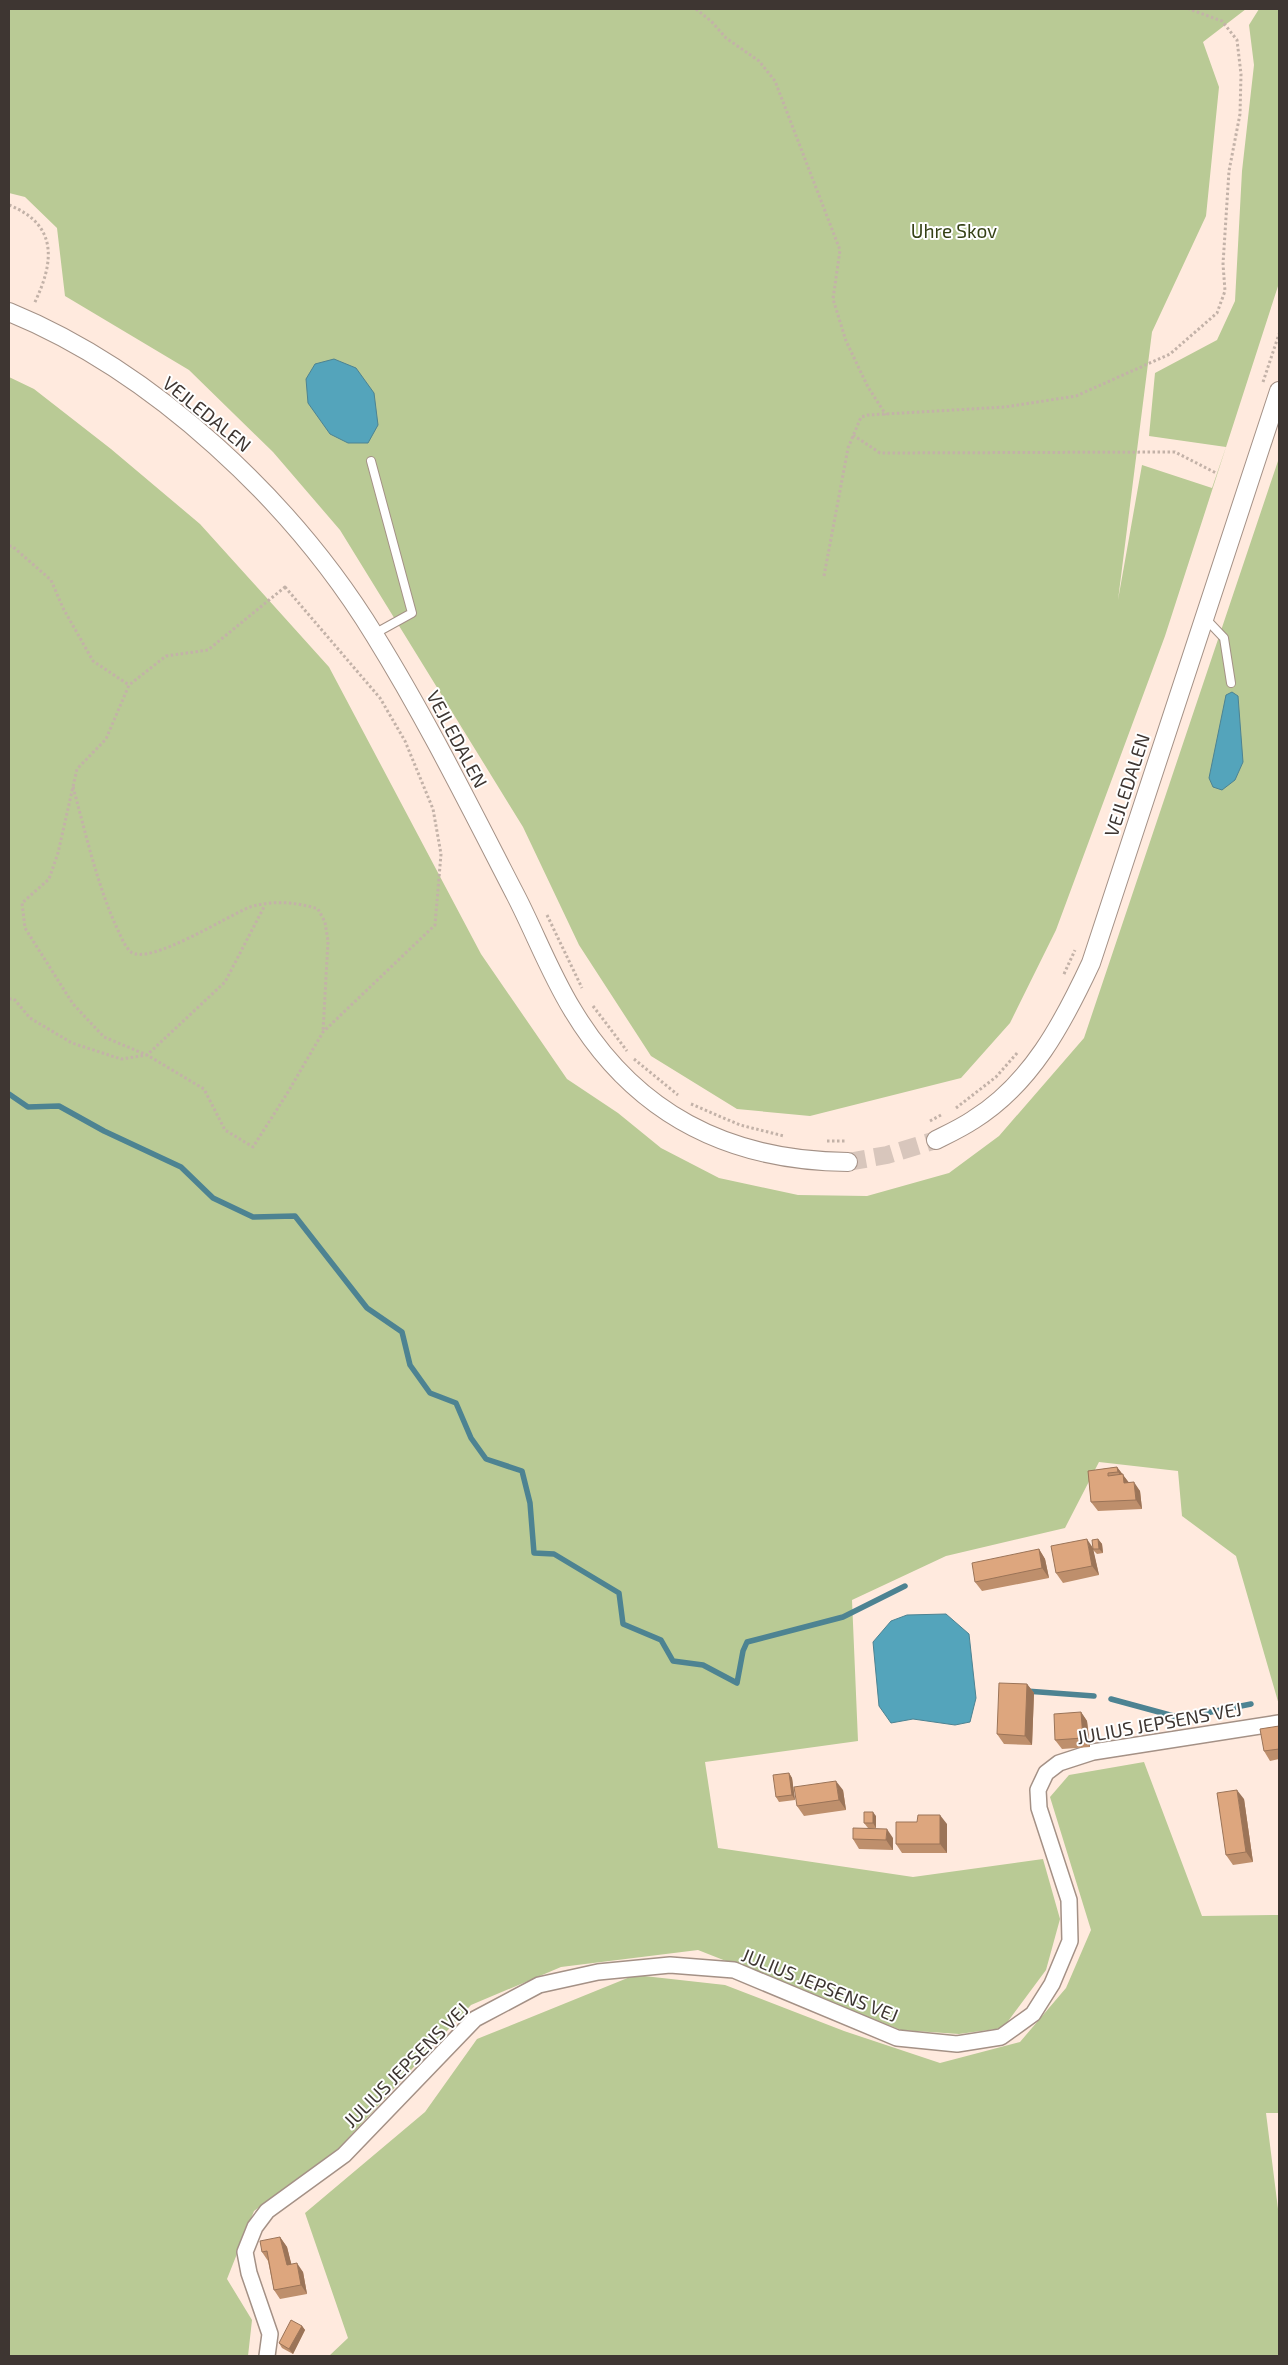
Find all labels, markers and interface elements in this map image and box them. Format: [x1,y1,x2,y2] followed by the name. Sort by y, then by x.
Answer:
[911,219,997,242] park label: Uhre Skov
[158,371,256,456] street label: VEJLEDALEN
[422,686,493,792] street label: VEJLEDALEN
[1099,730,1154,839] street label: VEJLEDALEN
[1075,1697,1243,1748] street label: JULIUS JEPSENS VEJ
[738,1943,902,2027] street label: JULIUS JEPSENS VEJ
[338,1997,473,2132] street label: JULIUS JEPSENS VEJ

